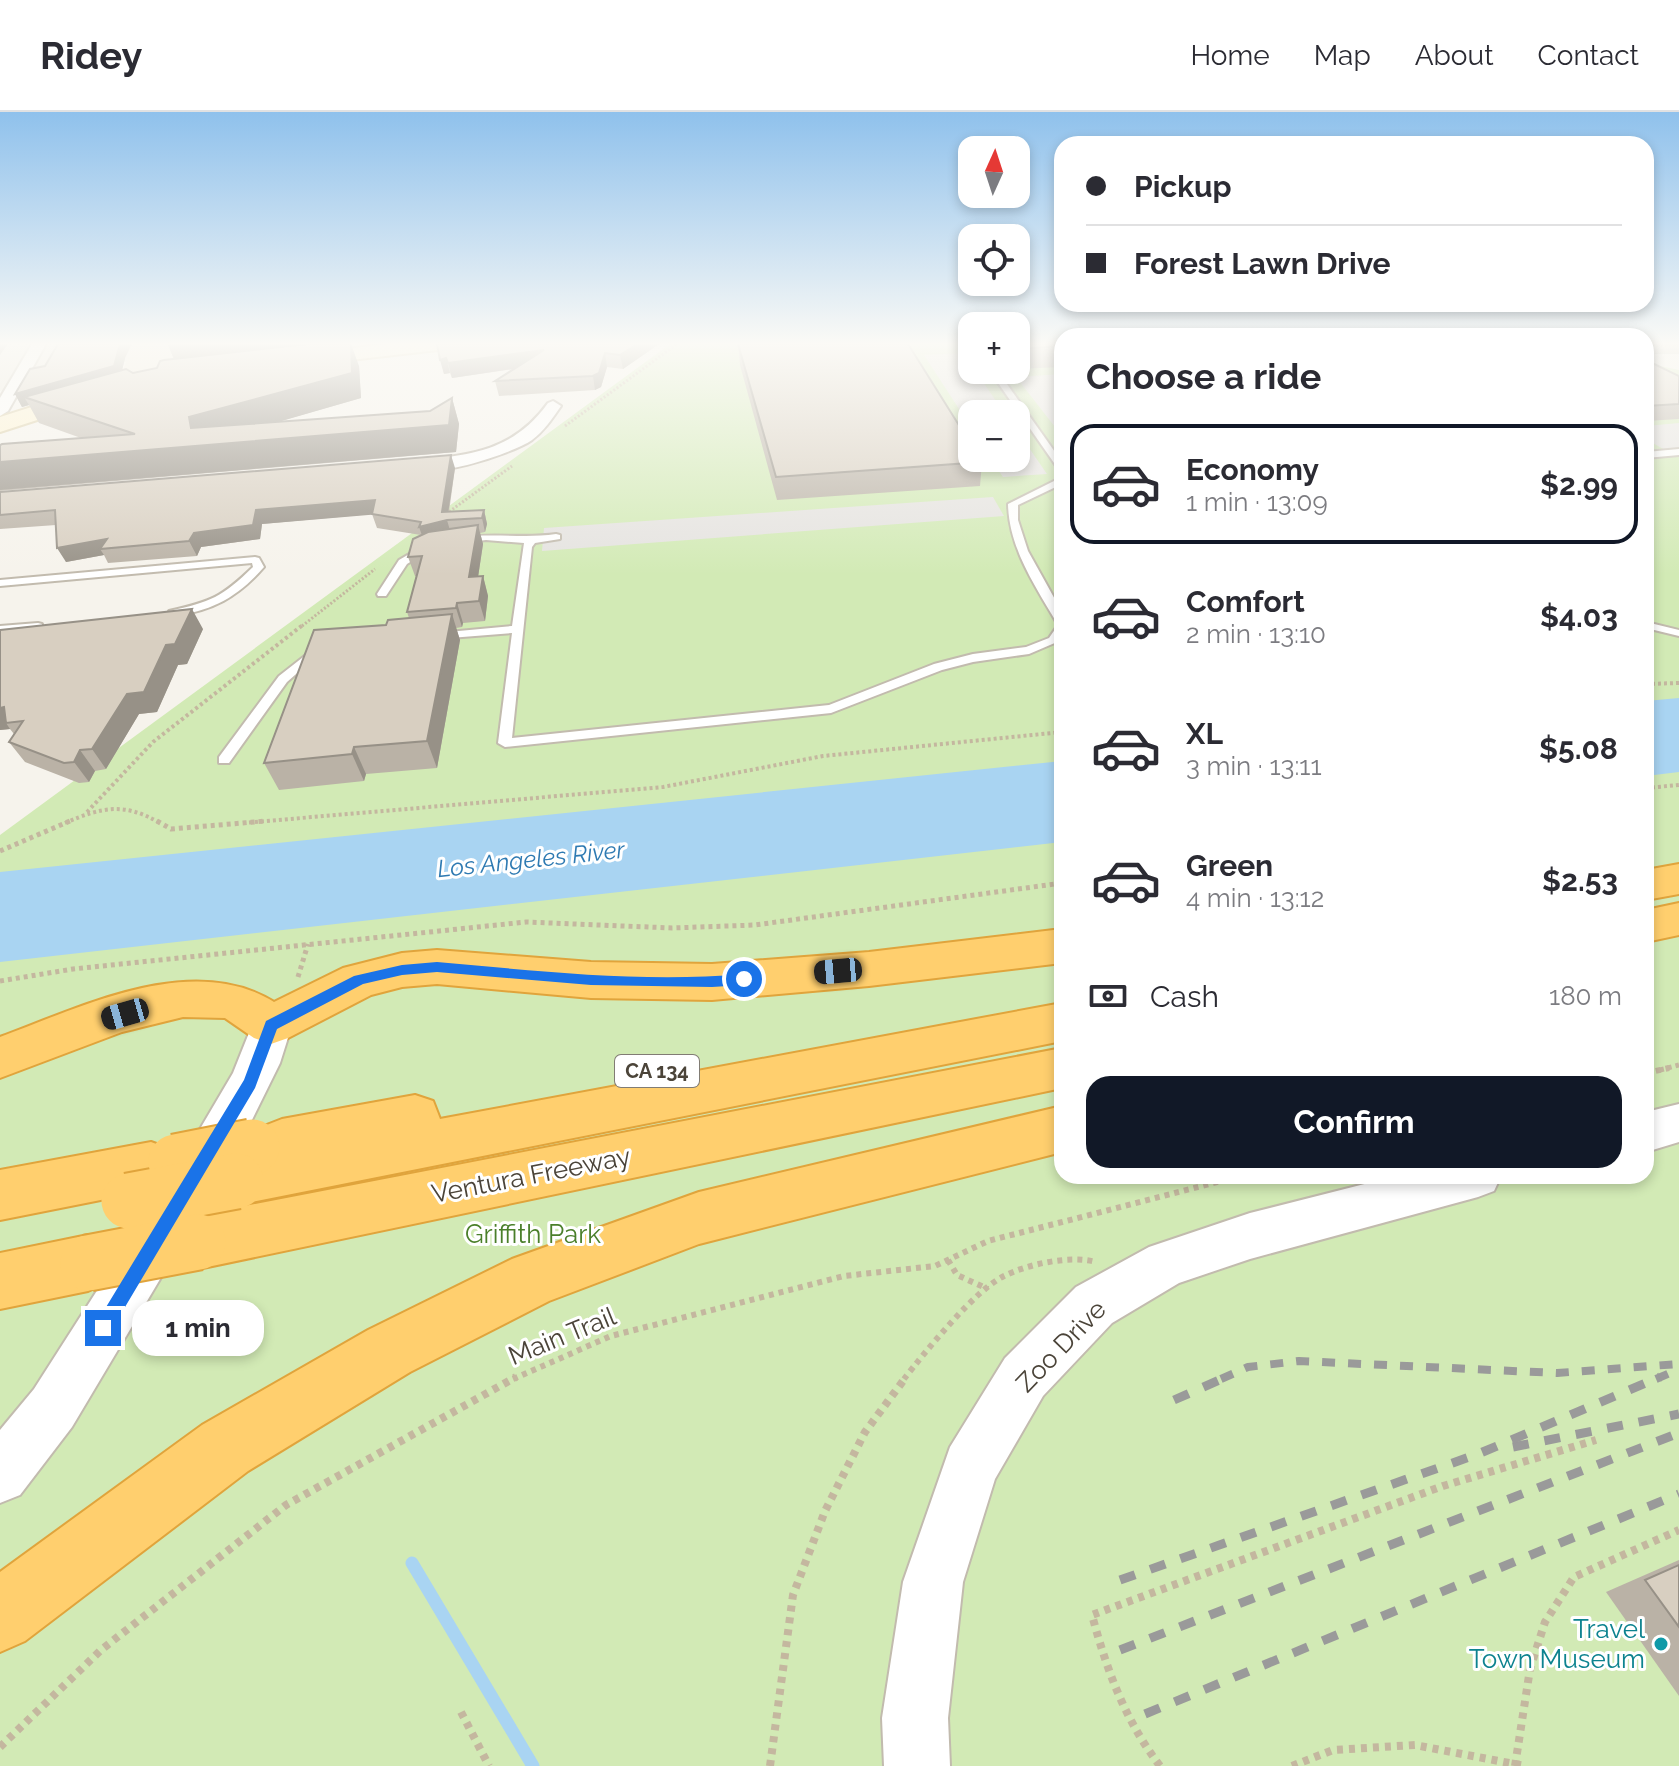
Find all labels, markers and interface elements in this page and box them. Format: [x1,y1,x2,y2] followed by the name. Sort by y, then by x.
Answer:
[40,33,142,78] text: Ridey
[1190,39,1270,72] text: Home
[1314,39,1371,72] text: Map
[1415,39,1494,72] text: About
[1538,39,1639,72] text: Contact
[958,136,1030,208] north arrow
[958,136,1030,472] map controls
[1134,169,1232,204] text: Pickup
[958,224,1030,296] button: locate
[1134,246,1391,281] text: Forest Lawn Drive
[958,312,1030,384] button: +
[1086,355,1321,397] text: Choose a ride
[958,400,1030,472] button: −
[1090,448,1162,520] icon: car
[1186,452,1319,487] text: Economy
[1540,467,1618,502] text: $2.99
[1186,487,1328,517] text: 1 min · 13:09
[1090,580,1162,652] icon: car
[1186,584,1305,619] text: Comfort
[1540,599,1618,634] text: $4.03
[1186,619,1326,649] text: 2 min · 13:10
[1090,712,1162,784] icon: car
[1186,716,1223,751] text: XL
[1539,731,1618,766] text: $5.08
[1186,751,1322,781] text: 3 min · 13:11
[436,835,627,883] water label: Los Angeles River
[1090,844,1162,916] icon: car
[1186,848,1273,883] text: Green
[1542,863,1618,898] text: $2.53
[1186,883,1324,913] text: 4 min · 13:12
[813,957,863,985] car
[726,961,762,997] route start
[1086,974,1130,1018] icon: cash
[1150,979,1219,1014] text: Cash
[1549,981,1622,1011] text: 180 m
[99,996,151,1032] car
[615,1055,699,1087] road number: CA 134
[1086,1076,1622,1168] button: Confirm
[429,1141,633,1209] street label: Ventura Freeway
[465,1219,601,1249] park label: Griffith Park
[1010,1294,1112,1398] street label: Zoo Drive
[131,1300,263,1356] callout: 1 min
[504,1301,621,1371] street label: Main Trail
[85,1310,121,1346] route end
[165,1313,231,1343] text: 1 min
[1469,1614,1646,1674] place label: Travel Town Museum
[1652,1635,1670,1653] marker: Travel Town Museum

